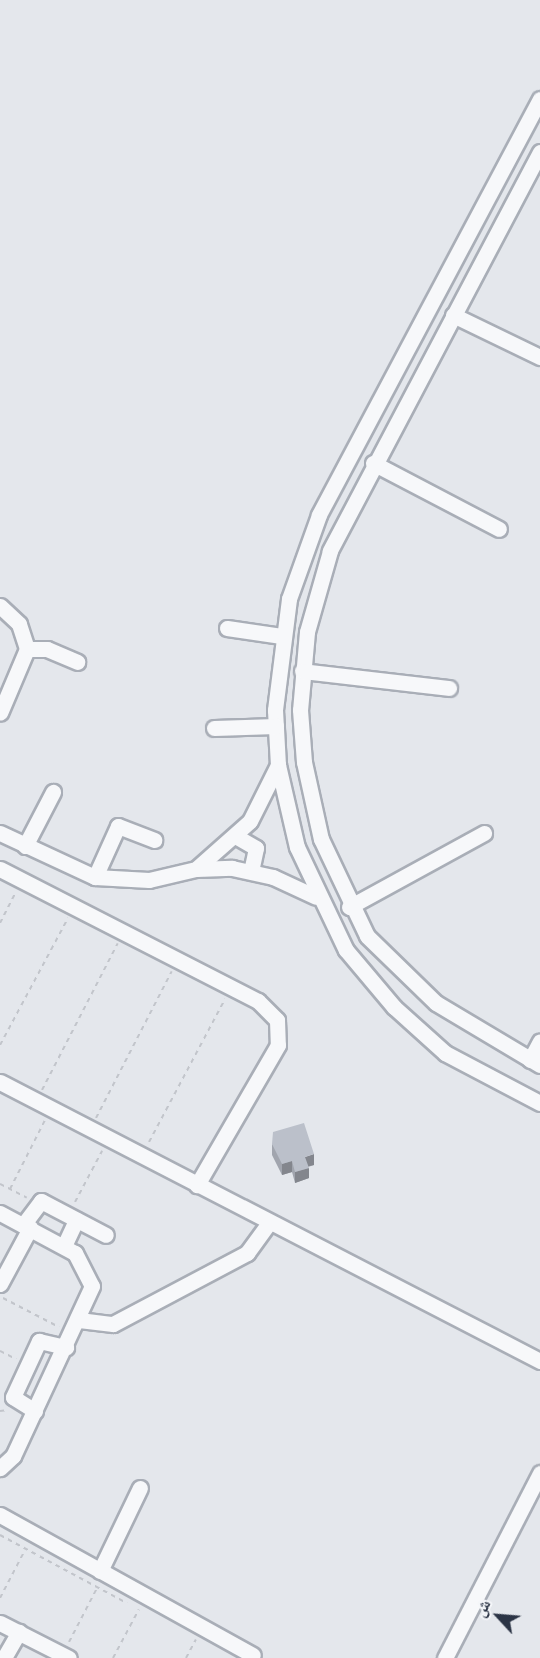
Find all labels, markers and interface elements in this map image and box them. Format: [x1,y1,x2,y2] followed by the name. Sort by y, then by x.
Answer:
[468,1586,528,1646] north arrow
[469,1596,495,1620] text: ش

